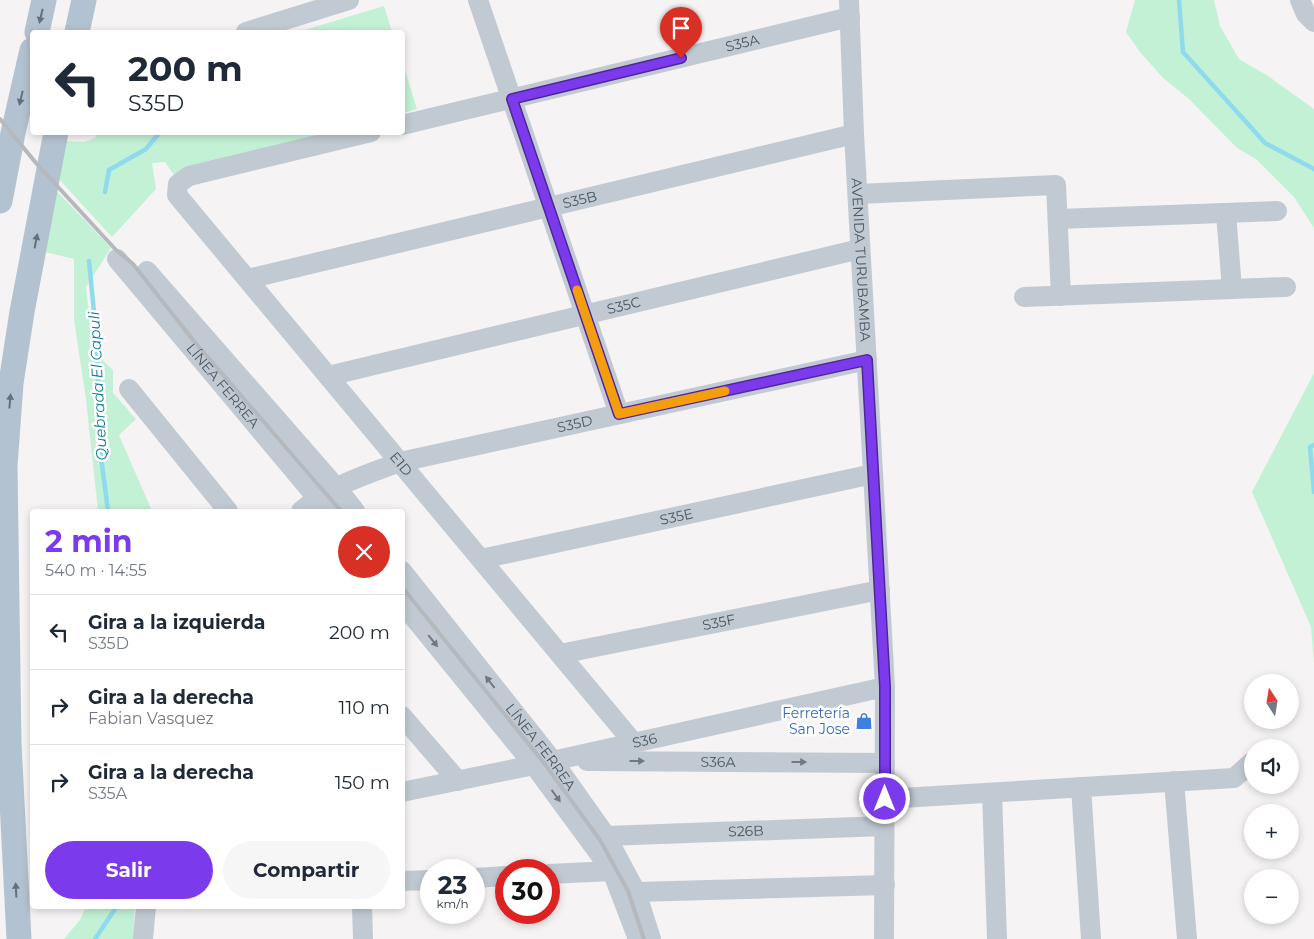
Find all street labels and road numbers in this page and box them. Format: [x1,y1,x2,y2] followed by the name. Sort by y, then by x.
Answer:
[723,30,762,56] street label: S35A
[847,177,875,343] street label: AVENIDA TURUBAMBA
[561,187,599,212] street label: S35B
[605,293,642,318] street label: S35C
[182,340,264,432] street label: LÍNEA FERREA
[555,411,594,436] street label: S35D
[386,448,416,480] street label: E1D
[658,504,695,529] street label: S35E
[701,610,737,634] street label: S35F
[502,700,580,795] street label: LÍNEA FERREA
[630,729,659,752] street label: S36
[700,753,737,771] street label: S36A
[728,821,764,841] street label: S26B

